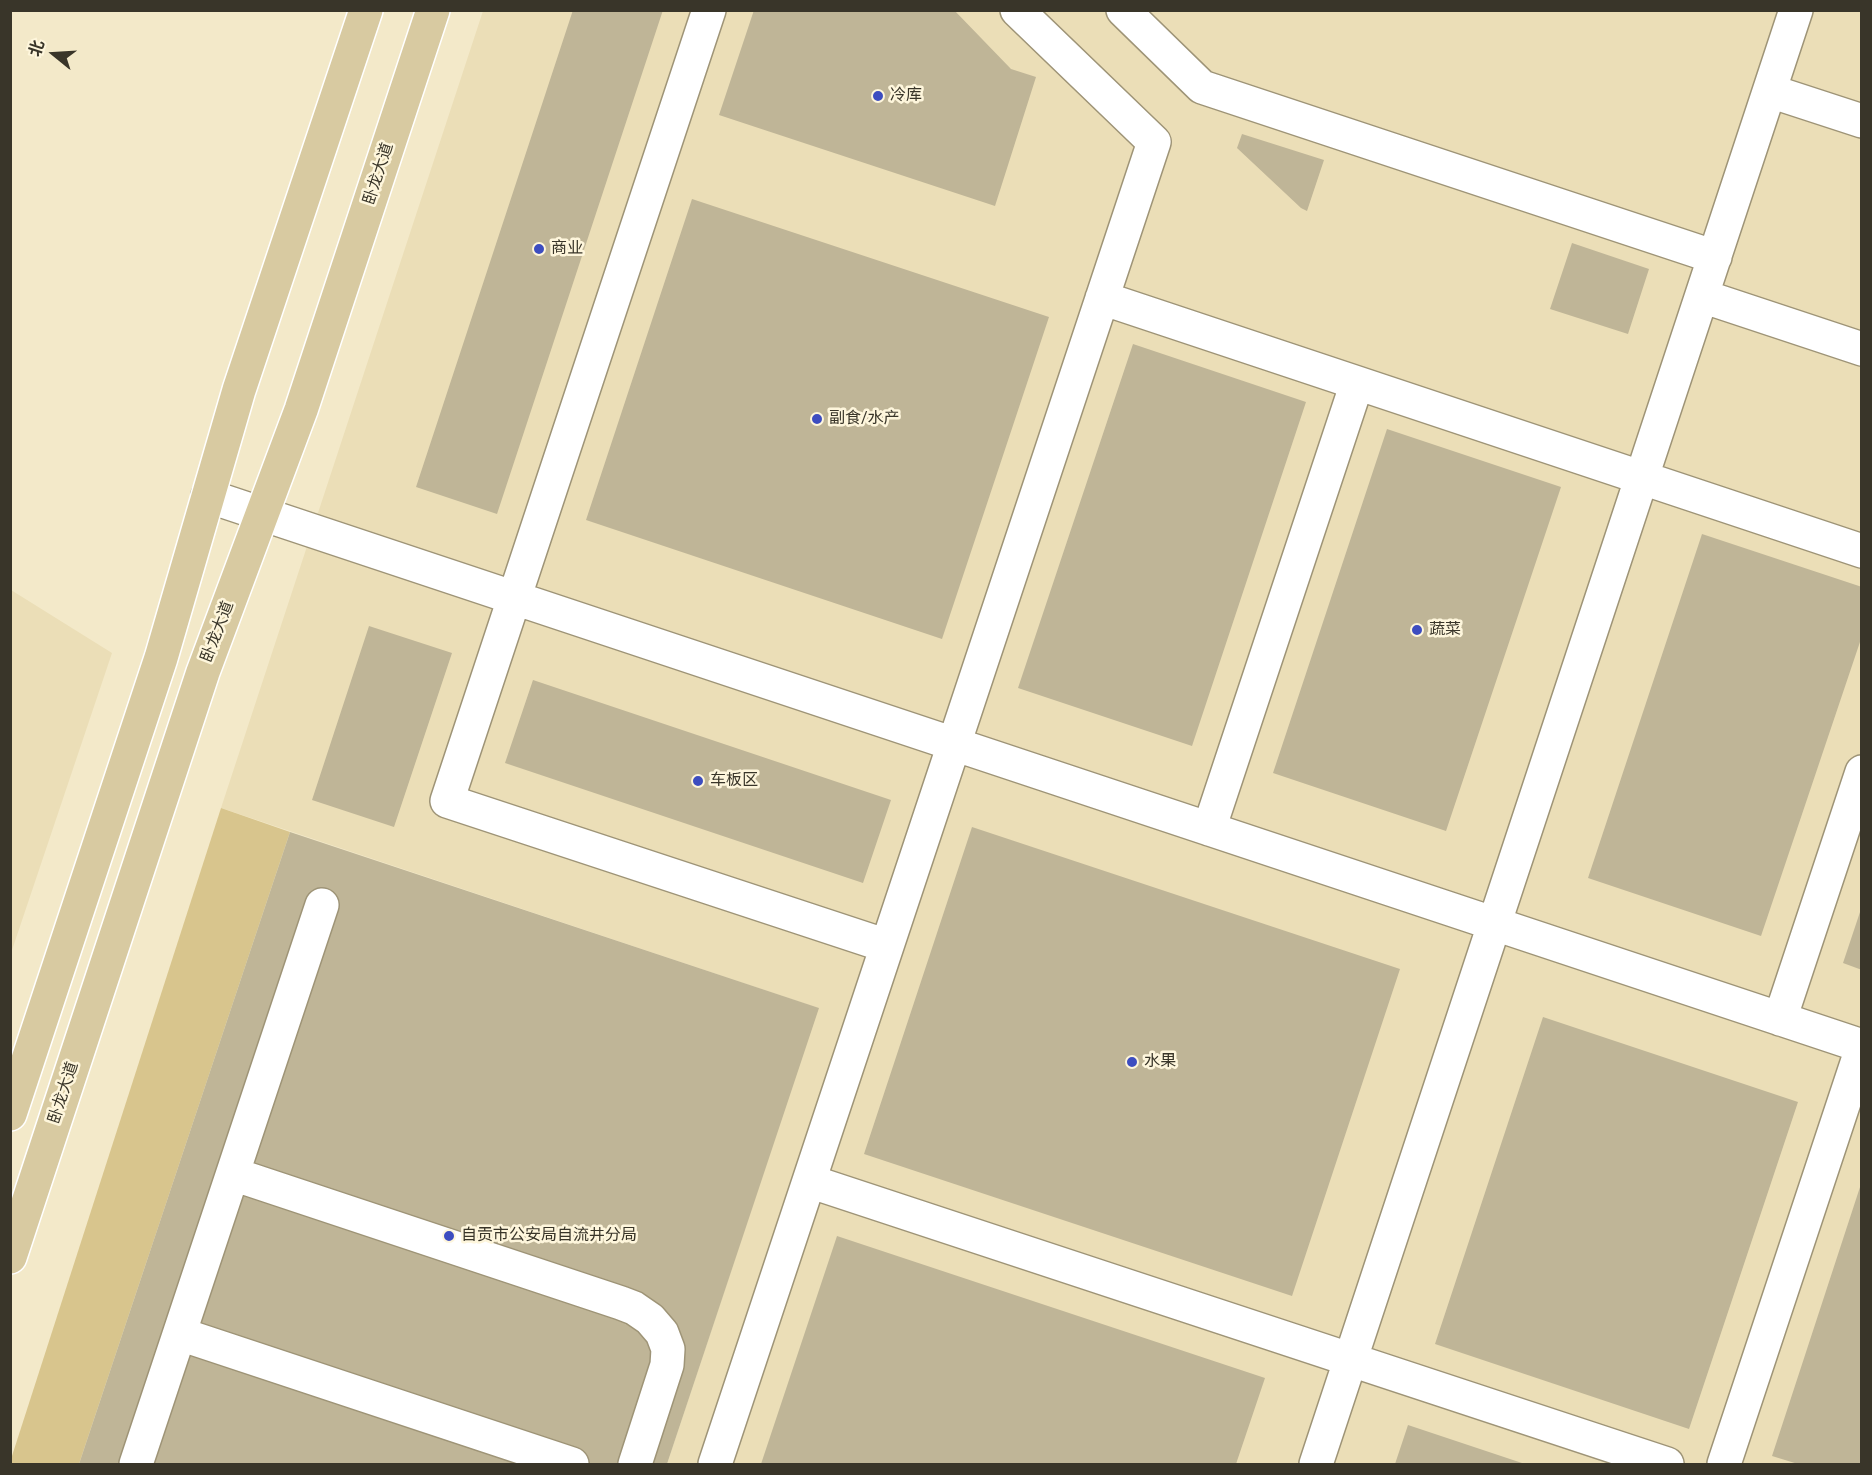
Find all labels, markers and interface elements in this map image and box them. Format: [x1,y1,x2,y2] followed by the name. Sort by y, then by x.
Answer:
[24,24,84,84] north arrow
[25,38,48,59] text: 北
[890,86,922,106] place label: 冷库
[871,89,885,103] marker: 冷库
[360,141,398,207] street label: 卧龙大道
[551,239,583,259] place label: 商业
[532,242,546,256] marker: 商业
[829,409,900,429] place label: 副食/水产
[810,412,824,426] marker: 副食/水产
[198,599,238,665] street label: 卧龙大道
[1429,620,1461,640] place label: 蔬菜
[1410,623,1424,637] marker: 蔬菜
[710,771,758,791] place label: 车板区
[691,774,705,788] marker: 车板区
[1144,1052,1176,1072] place label: 水果
[1125,1055,1139,1069] marker: 水果
[45,1060,83,1126] street label: 卧龙大道
[461,1226,637,1246] place label: 自贡市公安局自流井分局
[442,1229,456,1243] marker: 自贡市公安局自流井分局

